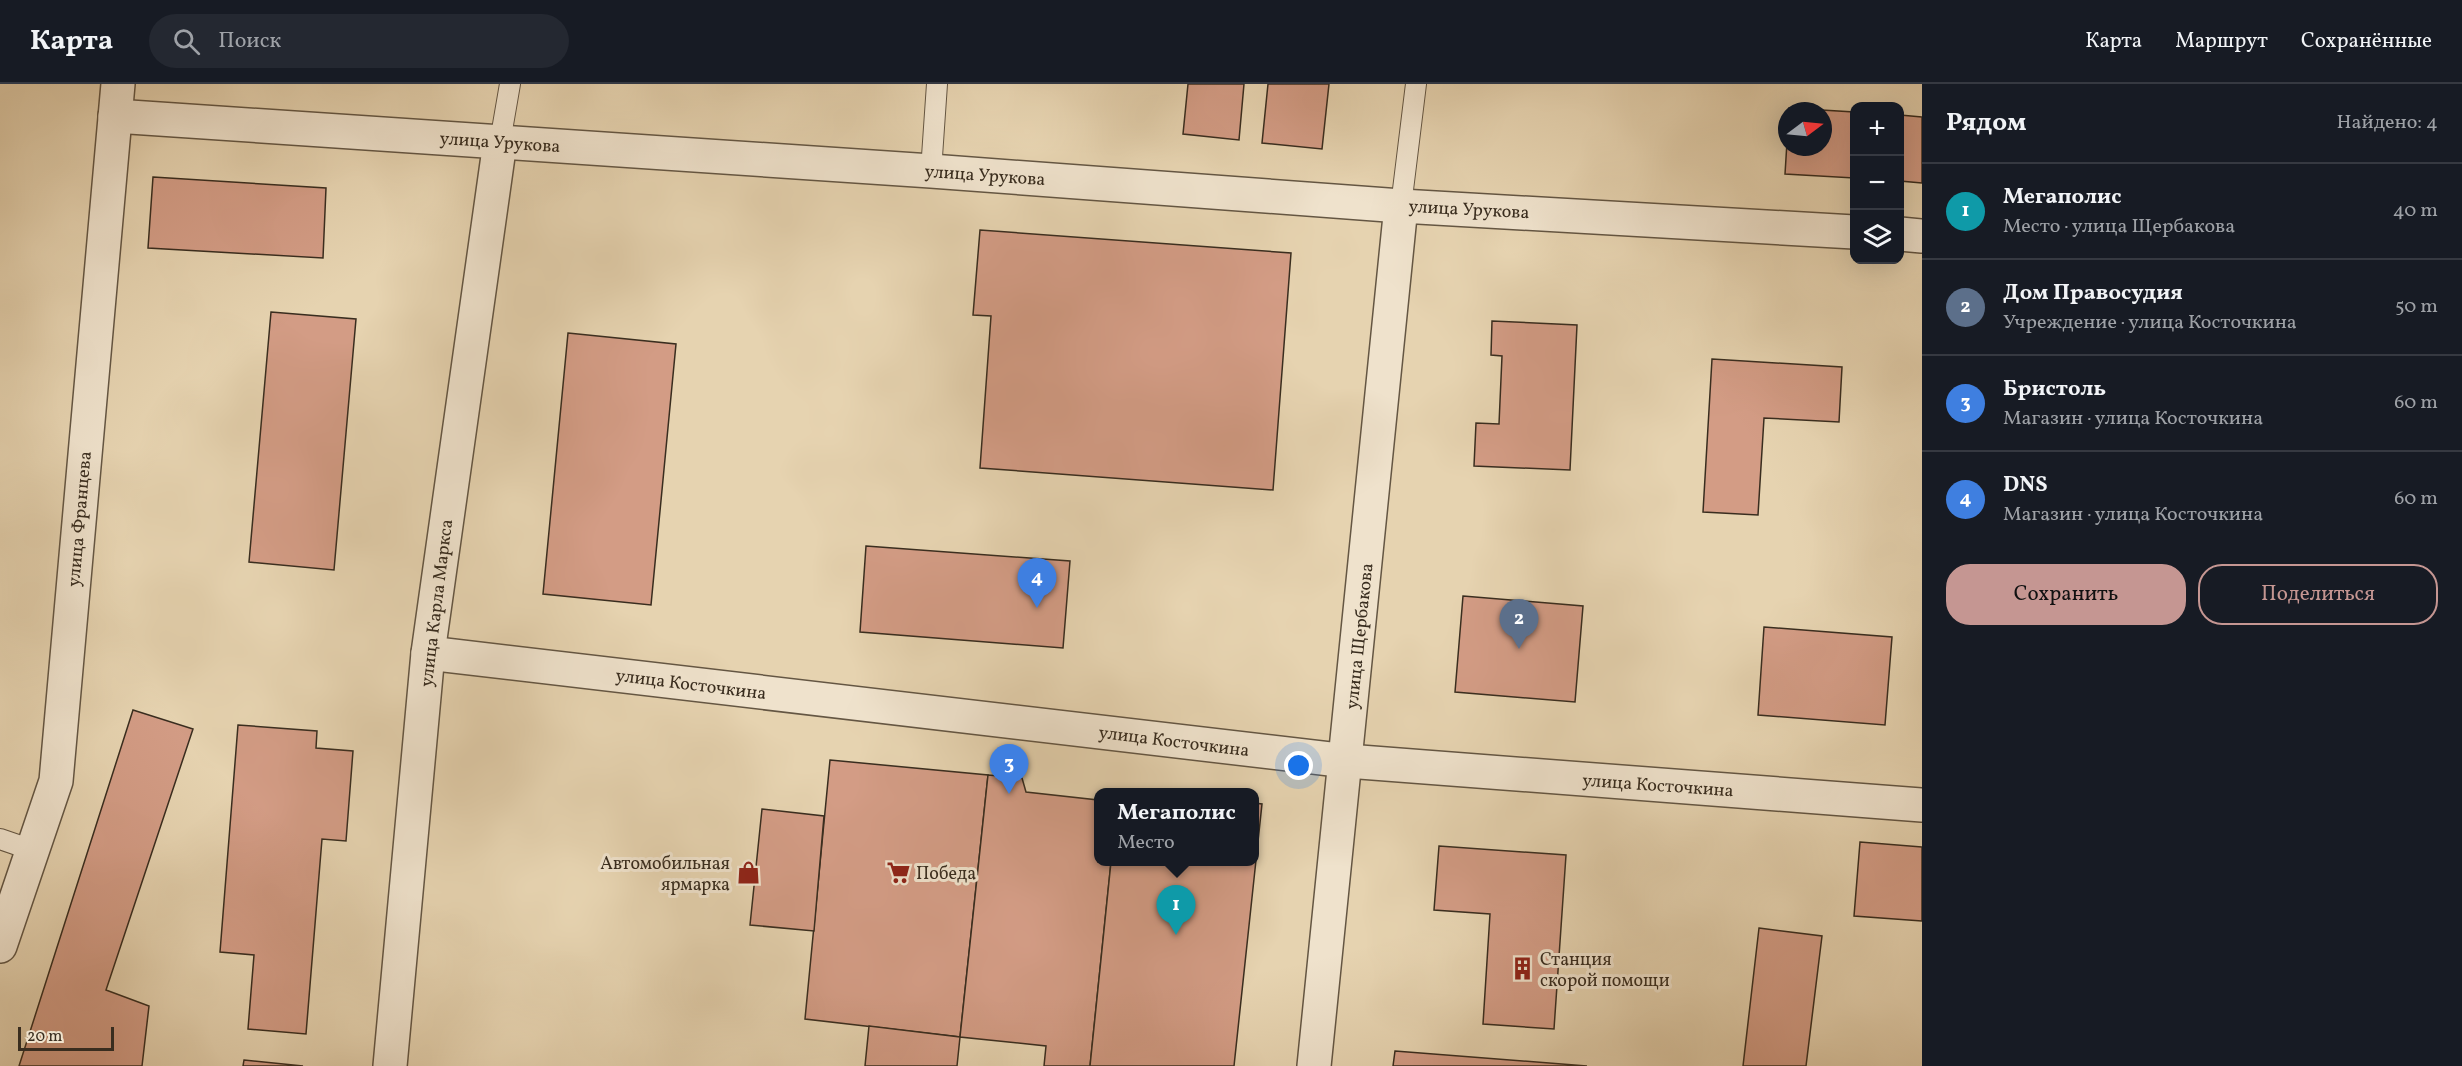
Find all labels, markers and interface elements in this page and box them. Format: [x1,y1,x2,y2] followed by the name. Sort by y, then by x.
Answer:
[149,14,569,68] search box
[30,22,113,61] text: Карта
[170,25,203,58] icon: search
[218,26,281,57] text: Поиск
[2085,27,2142,56] text: Карта
[2175,27,2268,56] text: Маршрут
[2301,27,2432,56] text: Сохранённые
[1778,102,1832,156] north arrow
[1850,102,1904,264] map controls
[1850,102,1904,156] button: +
[1946,105,2026,141] text: Рядом
[2337,109,2438,137] text: Найдено: 4
[439,127,561,160] street label: улица Урукова
[1850,156,1904,210] button: −
[924,160,1046,193] street label: улица Урукова
[2003,182,2121,213] text: Мегаполис
[1408,195,1530,226] street label: улица Урукова
[1961,197,1970,225] text: 1
[2393,197,2438,225] text: 40 m
[1850,210,1904,264] button: layers
[2003,213,2235,241] text: Место · улица Щербакова
[2003,278,2183,309] text: Дом Правосудия
[1960,293,1971,321] text: 2
[2395,293,2438,321] text: 50 m
[2003,309,2297,337] text: Учреждение · улица Косточкина
[2003,374,2106,405] text: Бристоль
[1960,389,1971,417] text: 3
[2394,389,2438,417] text: 60 m
[2003,405,2263,433] text: Магазин · улица Косточкина
[62,450,99,588] street label: улица Францева
[2003,470,2047,501] text: DNS
[1959,485,1972,513] text: 4
[2394,485,2438,513] text: 60 m
[2003,501,2263,529] text: Магазин · улица Косточкина
[415,518,460,689] street label: улица Карла Маркса
[1018,558,1056,608] pin: 4
[1340,562,1381,711] street label: улица Щербакова
[1946,564,2186,625] button: Сохранить
[2198,564,2438,625] button: Поделиться
[1500,600,1538,649] pin: 2
[614,664,768,707] street label: улица Косточкина
[1097,721,1251,764] street label: улица Косточкина
[990,744,1028,794] pin: 3
[1284,751,1313,780] your location
[1581,769,1734,804] street label: улица Косточкина
[1094,788,1259,866] popup
[1117,798,1236,829] text: Мегаполис
[1117,829,1175,857] text: Место
[600,852,730,898] place label: Автомобильная ярмарка
[735,860,761,886] shop icon: Автомобильная ярмарка
[885,860,911,886] supermarket icon: Победа
[916,862,976,887] place label: Победа
[1156,886,1196,935] pin: 1
[1540,948,1670,994] place label: Станция скорой помощи
[1509,956,1535,982] building icon: Станция скорой помощи
[18,1024,114,1052] scale bar
[27,1026,62,1048] text: 20 m

